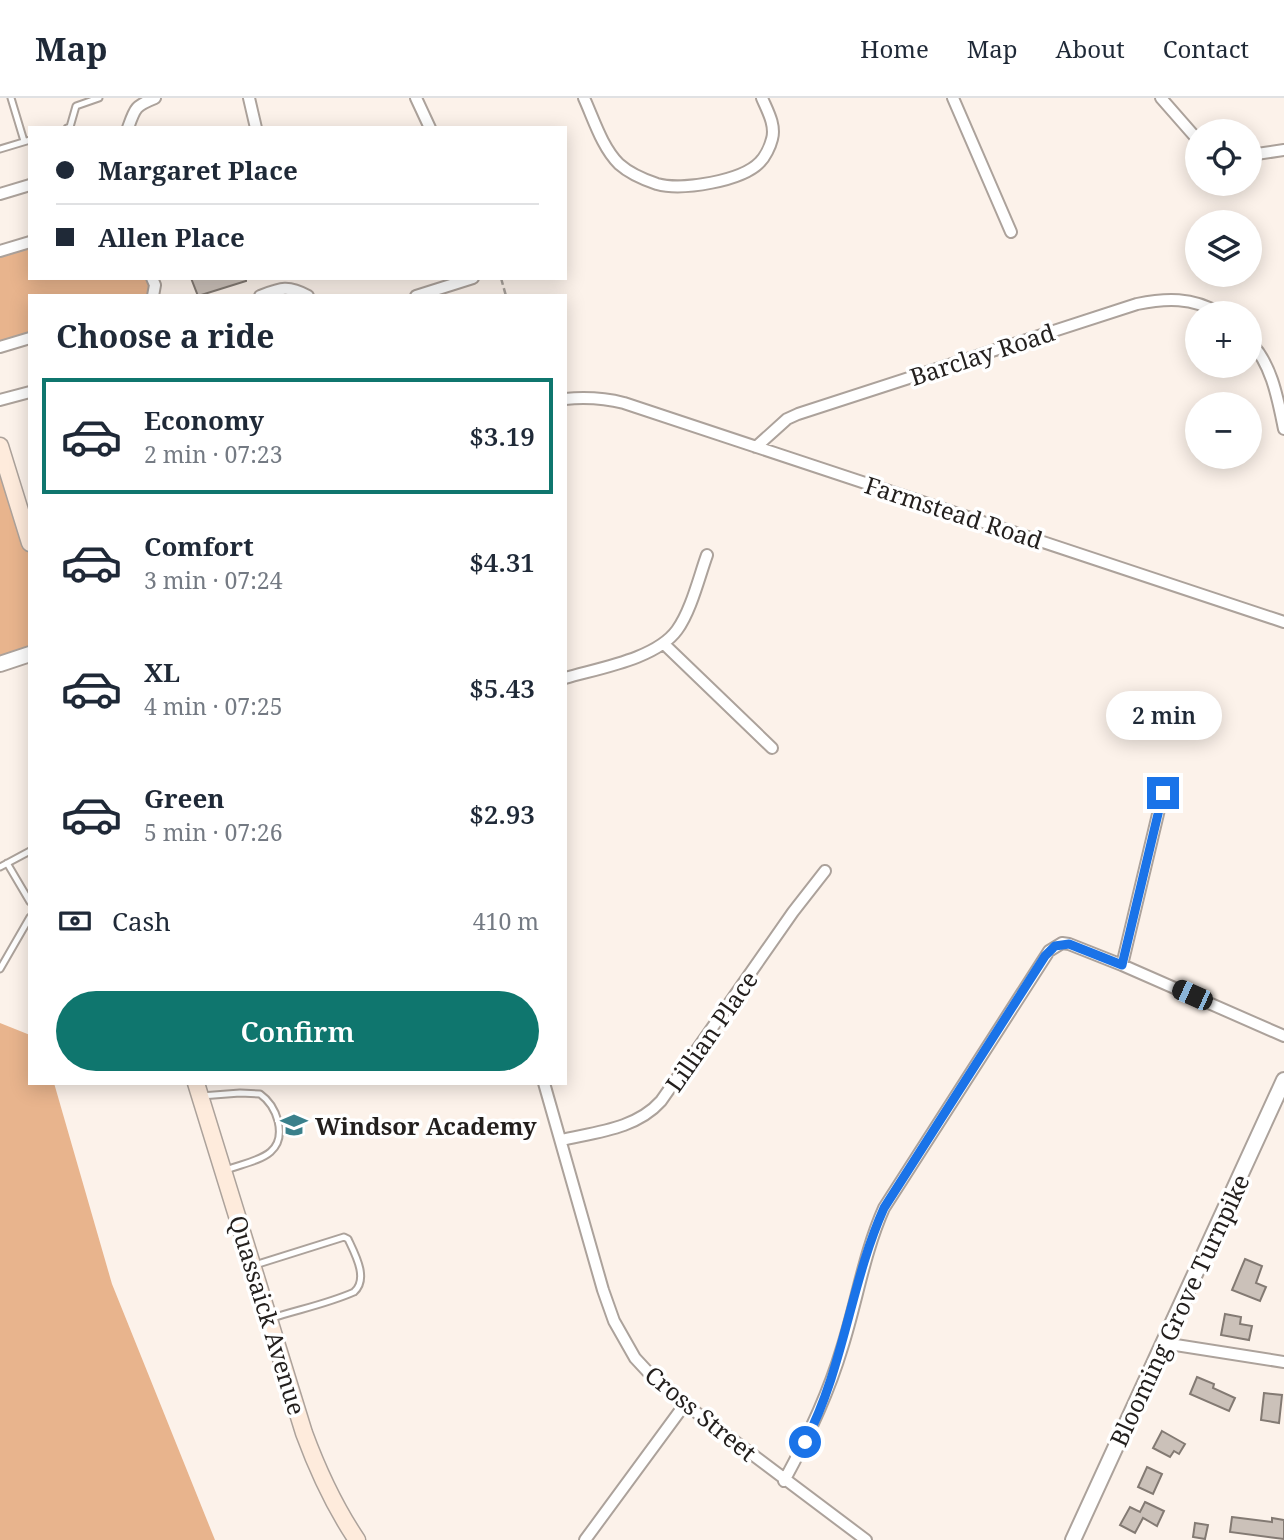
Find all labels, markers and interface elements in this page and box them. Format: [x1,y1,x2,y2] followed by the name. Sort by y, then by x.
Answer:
[35,26,108,71] text: Map
[860,32,929,65] text: Home
[967,32,1018,65] text: Map
[1056,32,1125,65] text: About
[1163,32,1249,65] text: Contact
[1185,119,1262,469] map controls
[1185,119,1262,196] button: locate
[98,152,298,188] text: Margaret Place
[1185,210,1262,287] button: layers
[98,219,245,255] text: Allen Place
[1185,301,1262,378] button: +
[56,314,275,357] text: Choose a ride
[905,315,1059,393] street label: Barclay Road
[1185,392,1262,469] button: −
[144,402,264,438] text: Economy
[60,405,123,468] icon: car
[469,418,535,454] text: $3.19
[144,438,282,470] text: 2 min · 07:23
[861,468,1047,556] street label: Farmstead Road
[144,528,254,564] text: Comfort
[60,531,123,594] icon: car
[469,544,535,580] text: $4.31
[144,564,282,596] text: 3 min · 07:24
[144,654,180,690] text: XL
[60,657,123,720] icon: car
[469,670,535,706] text: $5.43
[144,690,282,722] text: 4 min · 07:25
[1105,692,1221,740] callout: 2 min
[1132,699,1196,731] text: 2 min
[1147,777,1179,809] route end
[144,780,225,816] text: Green
[60,783,123,846] icon: car
[469,796,535,832] text: $2.93
[144,816,282,848] text: 5 min · 07:26
[56,902,94,940] icon: cash
[112,903,171,939] text: Cash
[473,905,539,937] text: 410 m
[657,964,765,1098] street label: Lillian Place
[1169,977,1216,1013] car
[56,991,539,1071] button: Confirm
[315,1109,537,1142] place label: Windsor Academy
[279,1110,309,1140] school or university icon: Windsor Academy
[1101,1169,1257,1451] street label: Blooming Grove Turnpike
[222,1211,314,1419] street label: Quassaick Avenue
[638,1358,764,1468] street label: Cross Street
[789,1426,821,1458] route start

